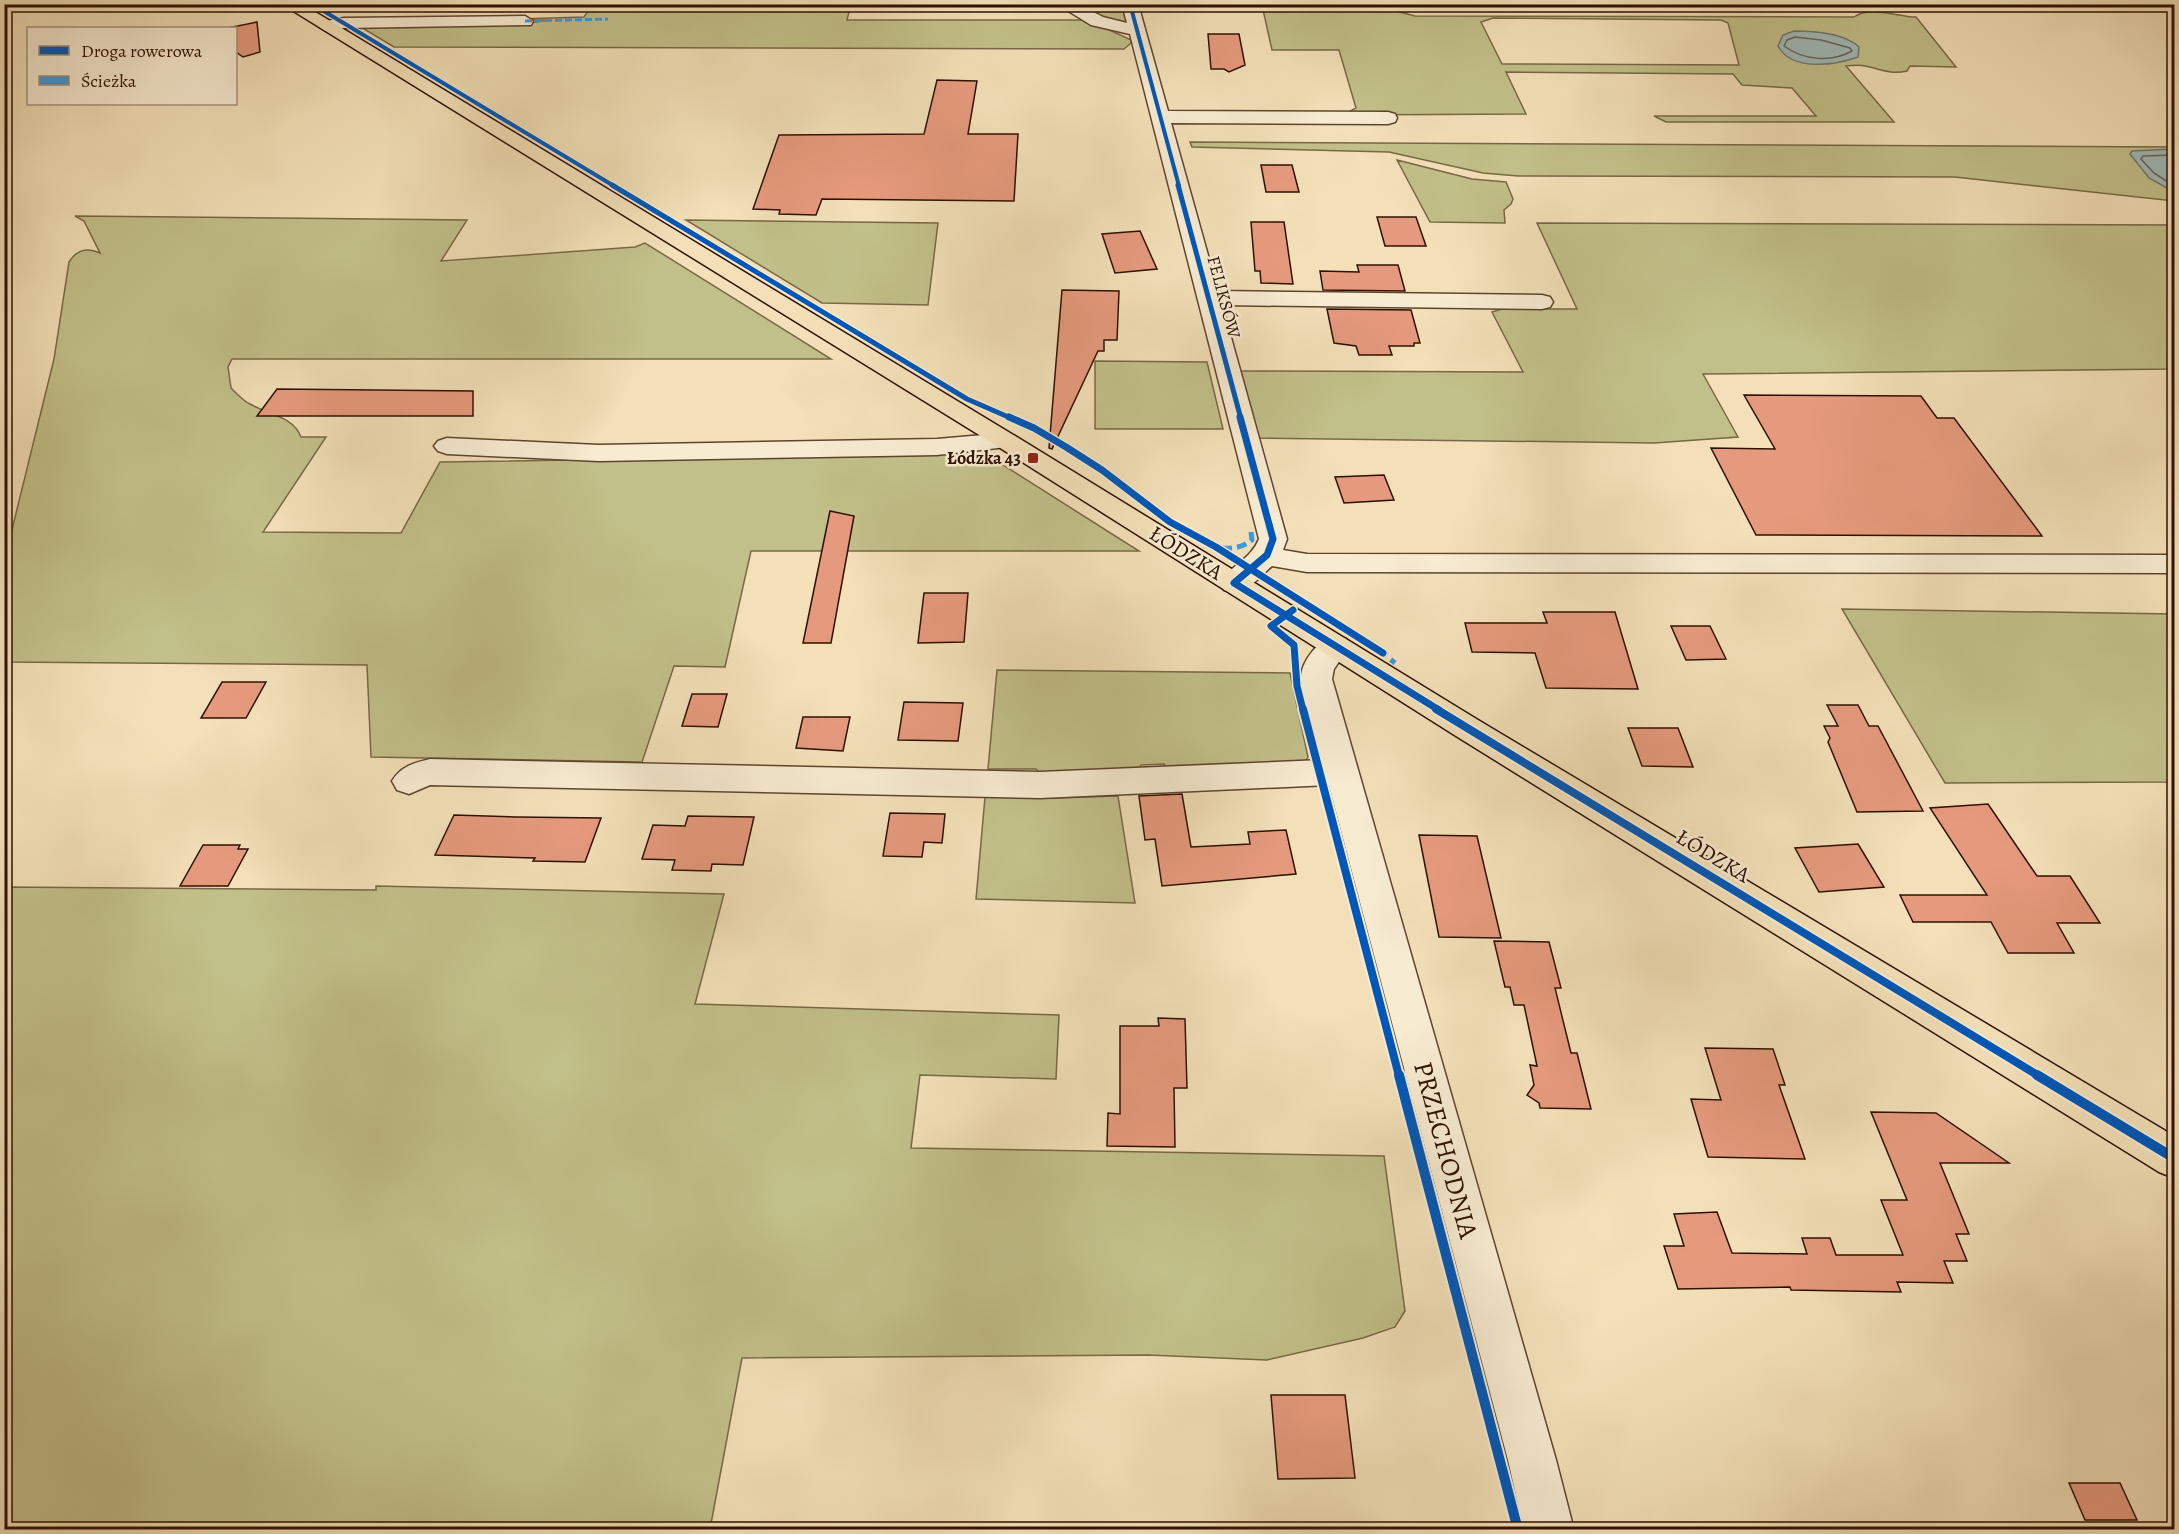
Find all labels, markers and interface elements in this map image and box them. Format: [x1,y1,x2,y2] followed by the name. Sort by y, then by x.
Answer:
[27,27,237,105] legend
[81,39,203,63] text: Droga rowerowa
[81,69,137,93] text: Ścieżka
[1201,253,1247,341] street label: FELIKSÓW
[947,446,1021,470] place label: Łódzka 43
[1026,451,1040,465] marker: Łódzka 43
[1143,519,1230,588] street label: ŁÓDZKA
[1670,822,1757,890] street label: ŁÓDZKA
[1405,1058,1487,1244] street label: PRZECHODNIA

